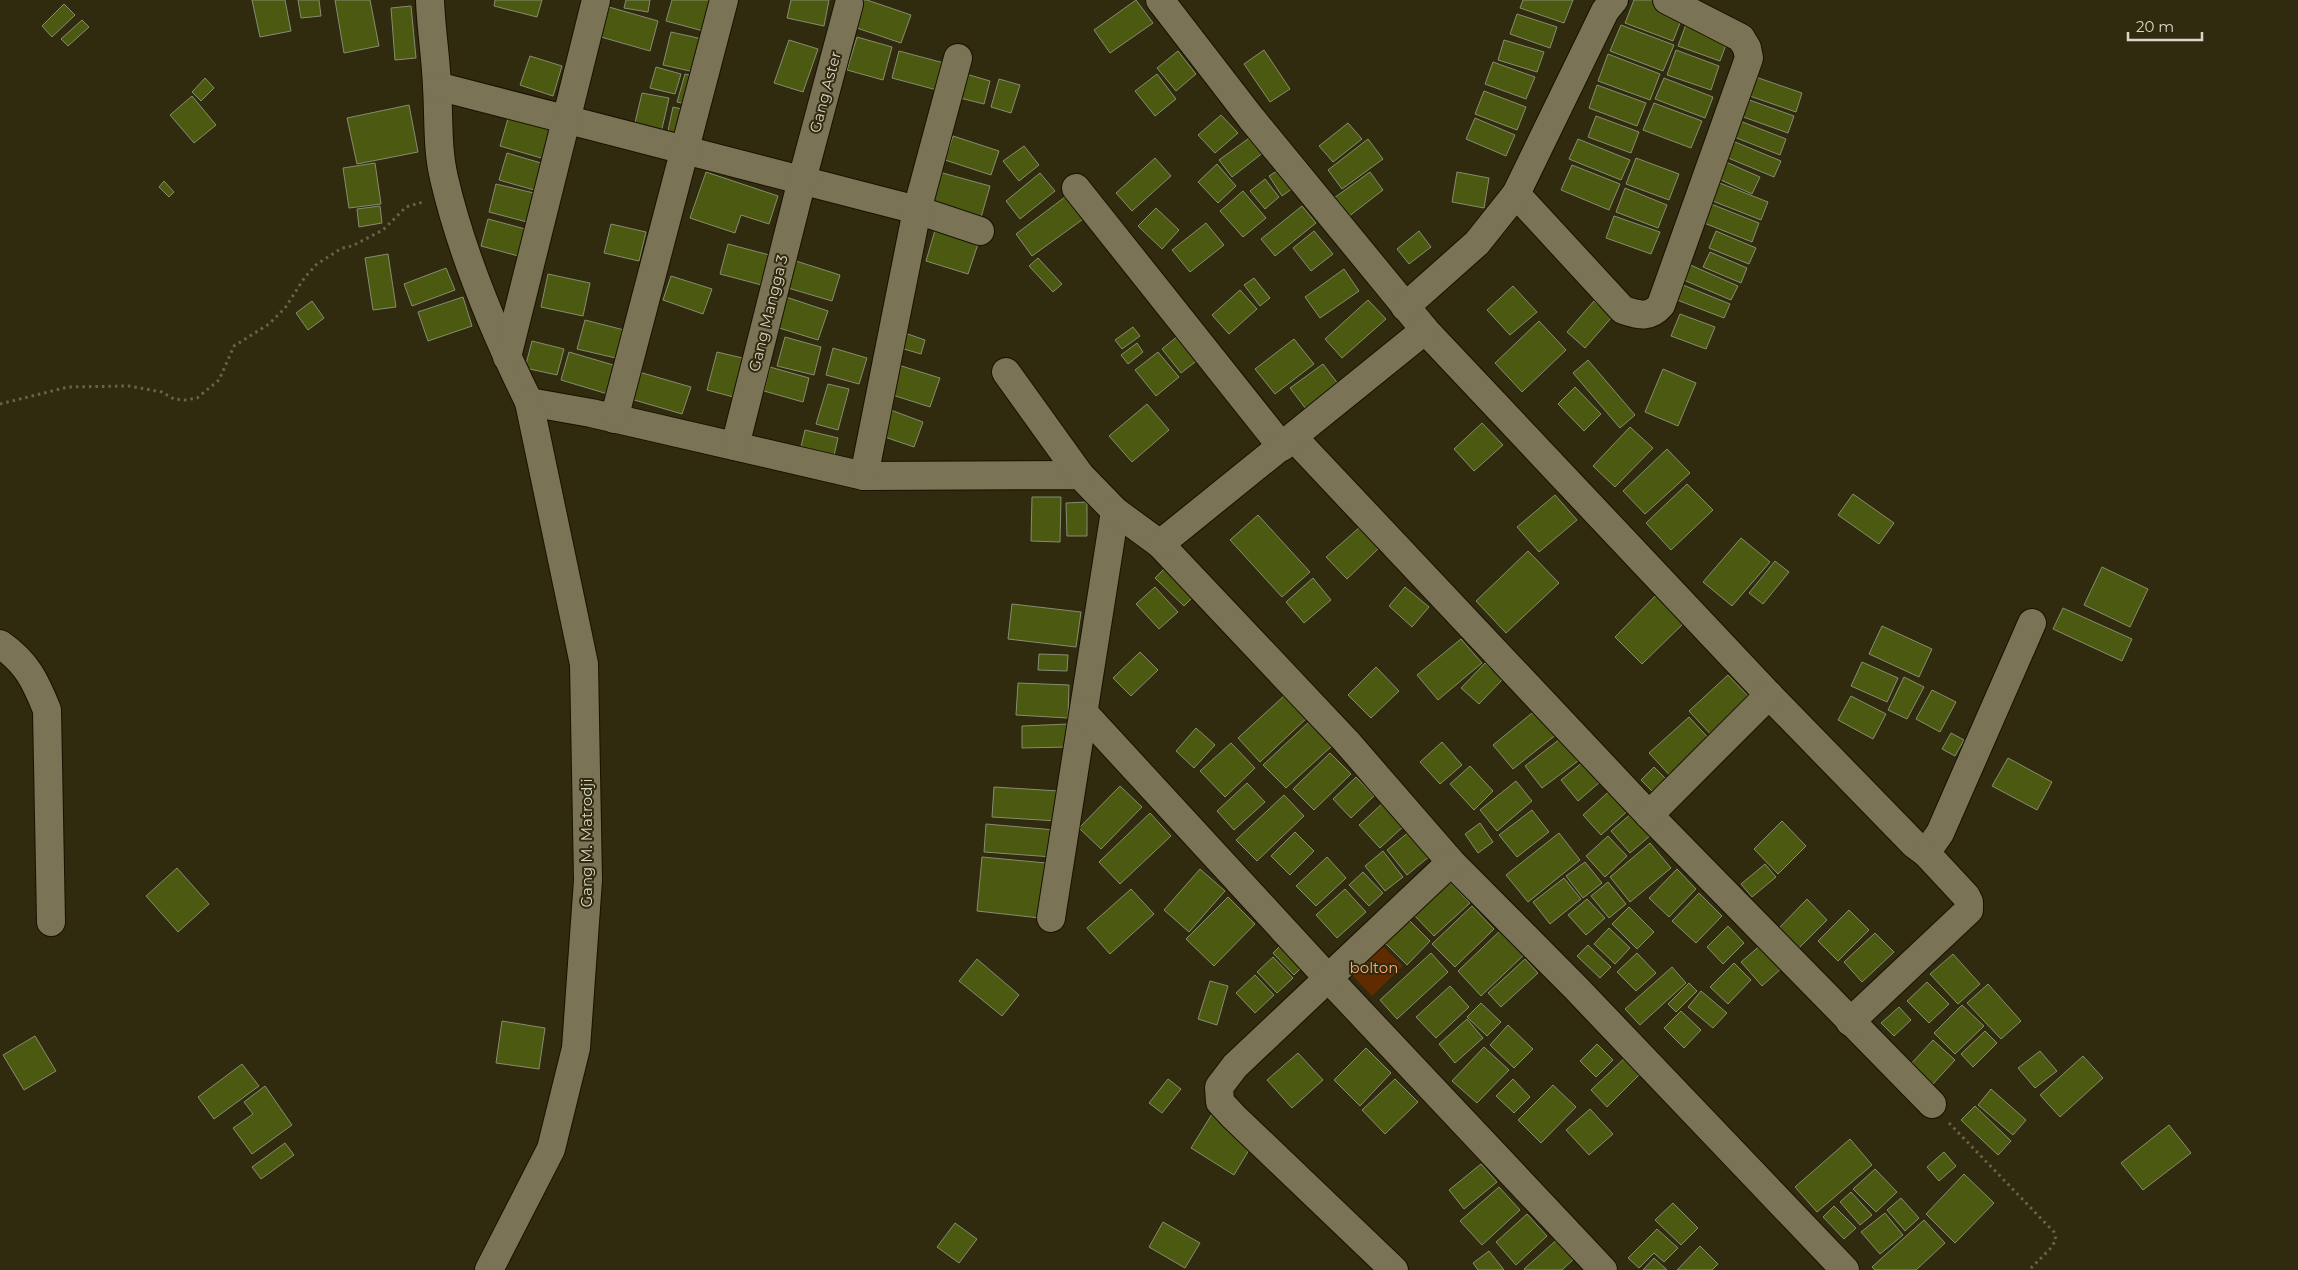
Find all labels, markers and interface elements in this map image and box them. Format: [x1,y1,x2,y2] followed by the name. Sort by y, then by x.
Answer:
[2128,10,2202,42] scale bar
[2136,17,2174,36] text: 20 m
[805,49,845,135] street label: Gang Aster
[744,253,792,373] street label: Gang Mangga 3
[577,778,596,908] street label: Gang M. Matrodji
[1350,958,1398,977] park label: bolton

